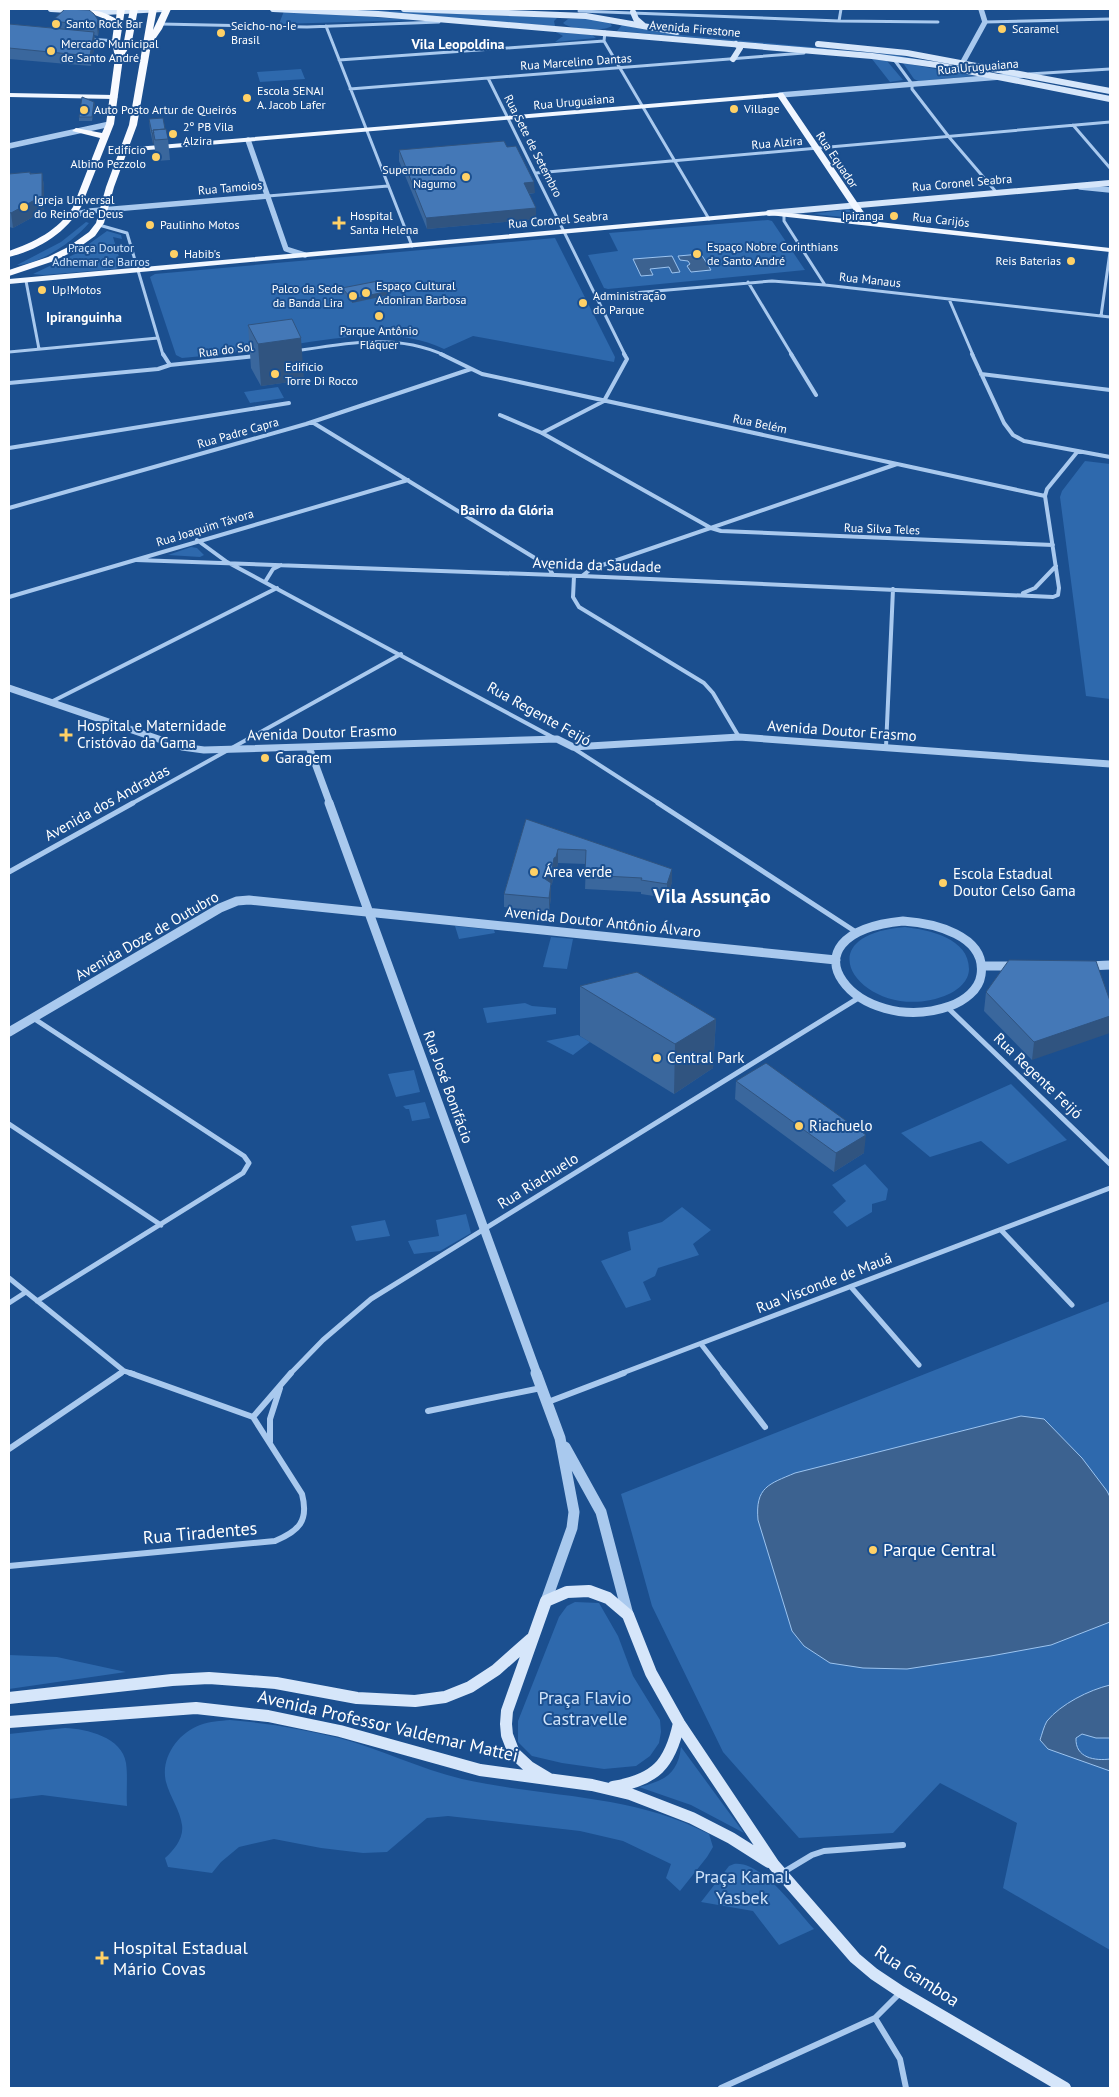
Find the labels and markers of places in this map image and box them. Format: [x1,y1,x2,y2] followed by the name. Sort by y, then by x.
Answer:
[66,16,143,31] place label: Santo Rock Bar
[50,18,62,30] marker: Santo Rock Bar
[231,18,296,47] place label: Seicho-no-Ie Brasil
[1012,21,1060,36] place label: Scaramel
[996,23,1008,35] marker: Scaramel
[215,27,227,39] marker: Seicho-no-Ie Brasil
[61,36,159,65] place label: Mercado Municipal de Santo André
[45,45,57,57] marker: Mercado Municipal de Santo André
[257,83,326,112] place label: Escola SENAI A. Jacob Lafer
[241,92,253,104] marker: Escola SENAI A. Jacob Lafer
[743,101,780,116] place label: Village
[94,102,237,117] place label: Auto Posto Artur de Queirós
[728,103,740,115] marker: Village
[78,104,90,116] marker: Auto Posto Artur de Queirós
[183,119,234,148] place label: 2º PB Vila Alzira
[167,128,179,140] marker: 2º PB Vila Alzira
[70,142,146,171] place label: Edifício Albino Pezzolo
[150,151,162,163] marker: Edifício Albino Pezzolo
[382,162,456,191] place label: Supermercado Nagumo
[460,171,472,183] marker: Supermercado Nagumo
[34,192,123,221] place label: Igreja Universal do Reino de Deus
[18,201,30,213] marker: Igreja Universal do Reino de Deus
[350,208,418,237] place label: Hospital Santa Helena
[842,208,884,223] place label: Ipiranga
[888,210,900,222] marker: Ipiranga
[332,216,346,230] marker: Hospital Santa Helena
[160,217,240,232] place label: Paulinho Motos
[144,219,156,231] marker: Paulinho Motos
[707,239,838,268] place label: Espaço Nobre Corinthians de Santo André
[184,246,220,261] place label: Habib's
[168,248,180,260] marker: Habib's
[691,248,703,260] marker: Espaço Nobre Corinthians de Santo André
[996,253,1061,268] place label: Reis Baterias
[1065,255,1077,267] marker: Reis Baterias
[376,278,466,307] place label: Espaço Cultural Adoniran Barbosa
[272,281,343,310] place label: Palco da Sede da Banda Lira
[52,282,101,297] place label: Up!Motos
[36,284,48,296] marker: Up!Motos
[360,287,372,299] marker: Espaço Cultural Adoniran Barbosa
[593,288,666,317] place label: Administração do Parque
[347,290,359,302] marker: Palco da Sede da Banda Lira
[577,297,589,309] marker: Administração do Parque
[373,310,385,322] marker: Parque Antônio Fláquer
[340,323,418,352] place label: Parque Antônio Fláquer
[285,359,358,388] place label: Edifício Torre Di Rocco
[269,368,281,380] marker: Edifício Torre Di Rocco
[77,716,226,752] place label: Hospital e Maternidade Cristóvão da Gama
[59,728,73,742] marker: Hospital e Maternidade Cristóvão da Gama
[275,748,332,767] place label: Garagem
[259,752,271,764] marker: Garagem
[544,862,612,881] place label: Área verde
[953,864,1076,900] place label: Escola Estadual Doutor Celso Gama
[528,866,540,878] marker: Área verde
[937,877,949,889] marker: Escola Estadual Doutor Celso Gama
[667,1048,745,1067] place label: Central Park
[651,1052,663,1064] marker: Central Park
[809,1116,872,1135] place label: Riachuelo
[793,1120,805,1132] marker: Riachuelo
[883,1538,997,1561] place label: Parque Central
[867,1544,879,1556] marker: Parque Central
[113,1936,249,1980] place label: Hospital Estadual Mário Covas
[95,1951,109,1965] marker: Hospital Estadual Mário Covas

